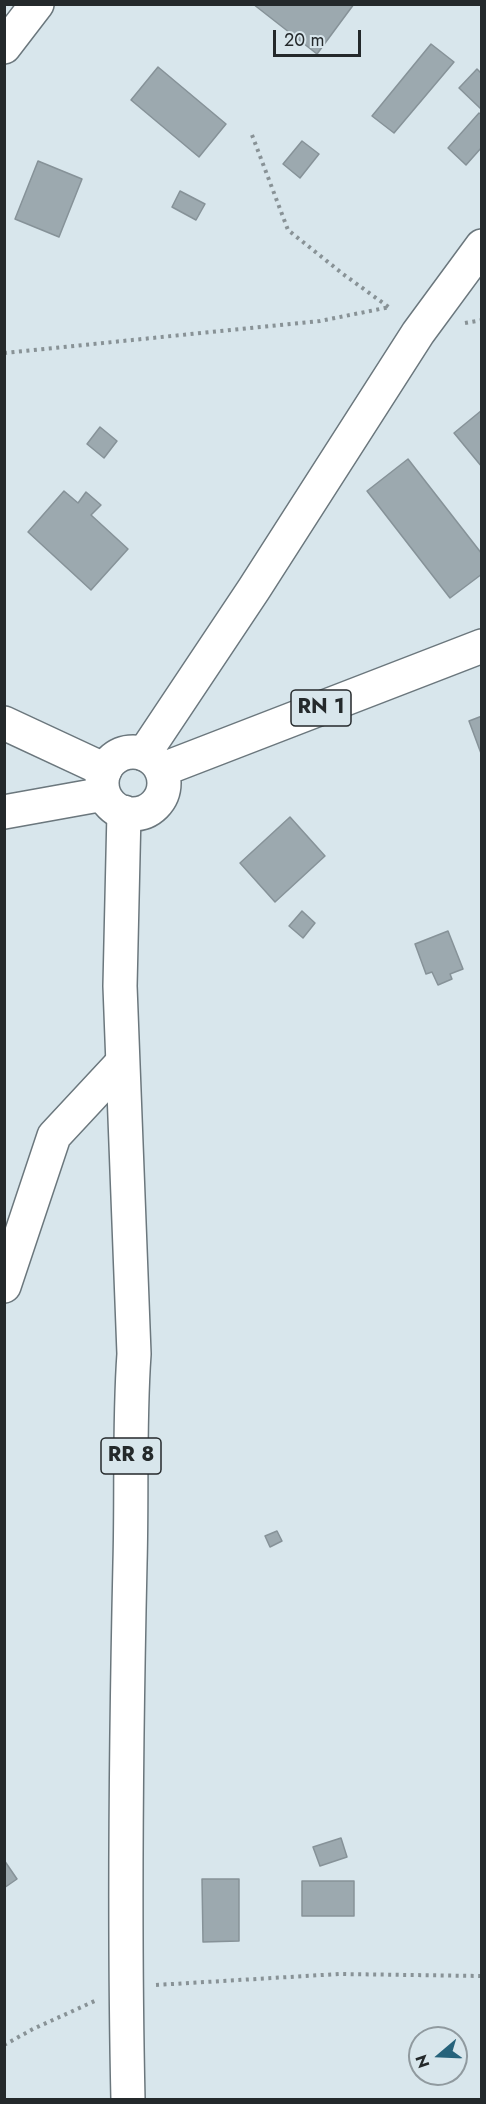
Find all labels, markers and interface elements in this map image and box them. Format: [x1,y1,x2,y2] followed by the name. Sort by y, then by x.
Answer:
[276,18,364,56] scale bar
[284,27,324,53] text: 20 m
[291,690,351,726] road number: RN 1
[101,1438,161,1474] road number: RR 8
[408,2026,468,2086] north arrow
[409,2052,435,2071] text: N

